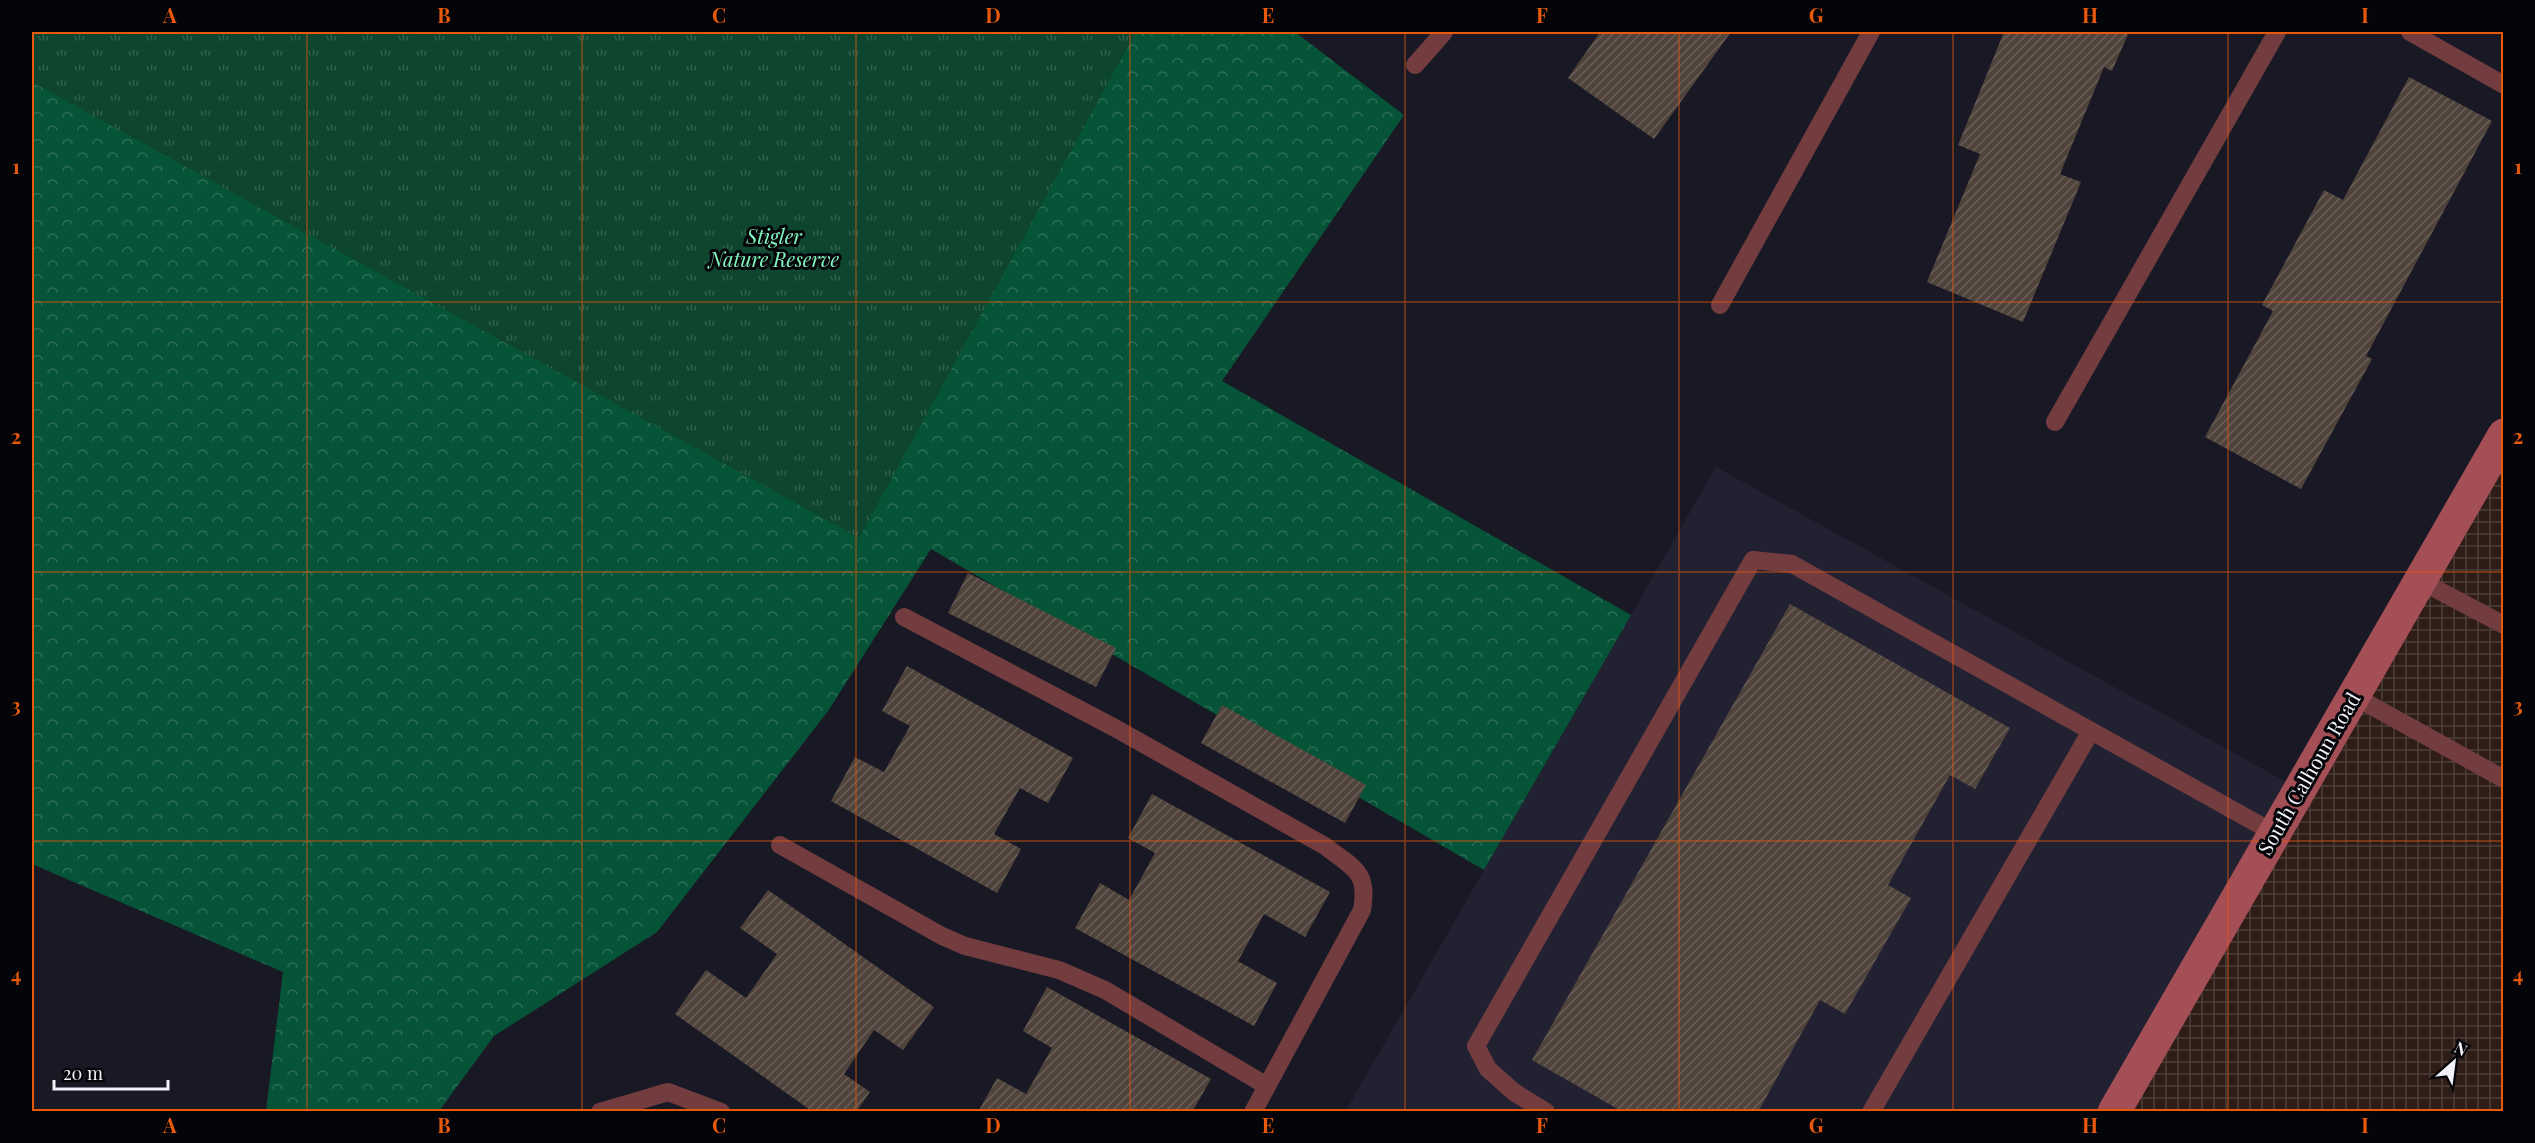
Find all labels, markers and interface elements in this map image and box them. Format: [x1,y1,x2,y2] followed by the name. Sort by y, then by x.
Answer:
[162,1,177,28] text: A
[437,1,451,28] text: B
[712,1,726,28] text: C
[985,1,1001,28] text: D
[1262,1,1274,28] text: E
[1536,1,1548,28] text: F
[1809,1,1824,28] text: G
[2082,1,2098,28] text: H
[2361,1,2369,28] text: I
[12,152,20,179] text: 1
[2514,152,2522,179] text: 1
[707,222,840,272] park label: Stigler Nature Reserve
[11,422,21,449] text: 2
[2513,422,2523,449] text: 2
[2250,687,2366,859] street label: South Calhoun Road
[11,691,21,718] text: 3
[2513,691,2523,718] text: 3
[11,960,21,987] text: 4
[2513,960,2523,987] text: 4
[2424,1032,2484,1092] north arrow
[2451,1036,2472,1061] text: N
[54,1053,168,1091] scale bar
[63,1061,103,1085] text: 20 m
[162,1111,177,1138] text: A
[437,1111,451,1138] text: B
[712,1111,726,1138] text: C
[985,1111,1001,1138] text: D
[1262,1111,1274,1138] text: E
[1536,1111,1548,1138] text: F
[1809,1111,1824,1138] text: G
[2082,1111,2098,1138] text: H
[2361,1111,2369,1138] text: I

